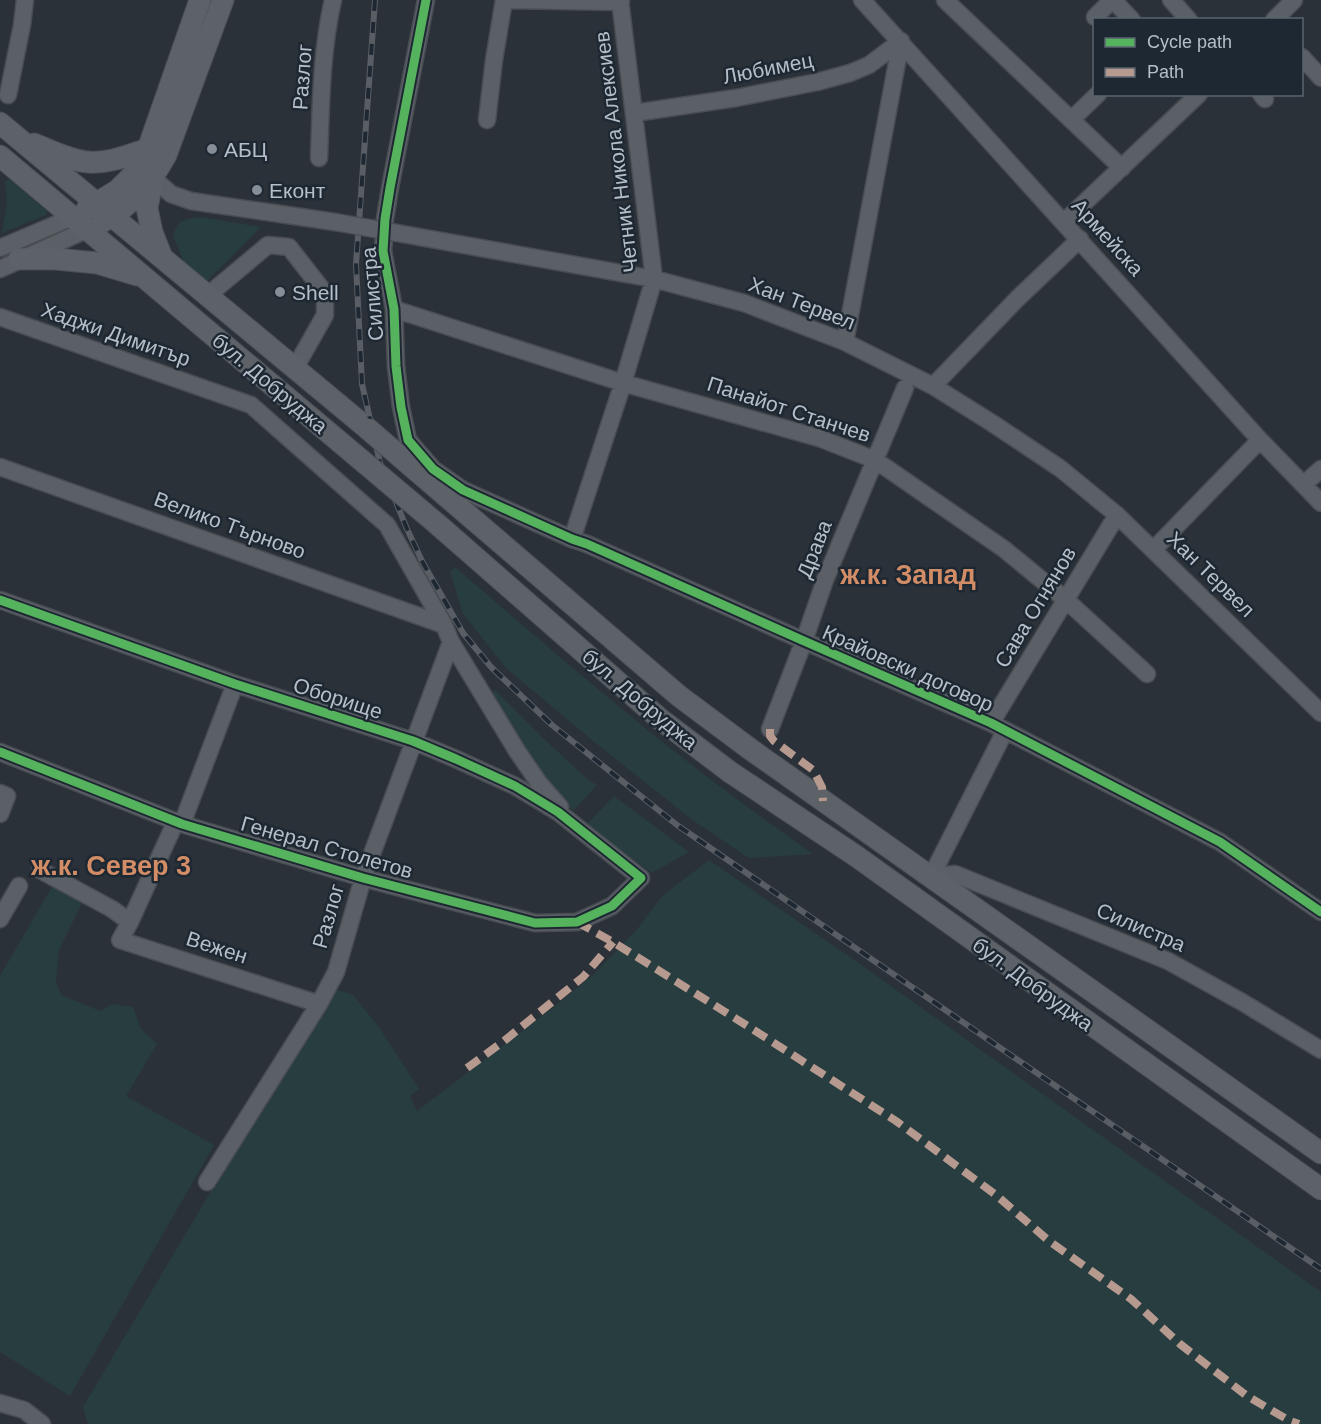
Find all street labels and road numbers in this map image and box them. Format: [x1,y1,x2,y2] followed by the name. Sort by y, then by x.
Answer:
[590,30,642,274] street label: Четник Никола Алексиев
[288,43,316,111] street label: Разлог
[721,48,815,88] street label: Любимец
[1068,194,1149,280] street label: Армейска
[356,246,388,342] street label: Силистра
[745,272,859,334] street label: Хан Тервел
[38,298,194,370] street label: Хаджи Димитър
[208,328,332,438] street label: бул. Добруджа
[705,372,873,446] street label: Панайот Станчев
[151,487,309,563] street label: Велико Търново
[792,516,836,581] street label: Драва
[1163,527,1259,621] street label: Хан Тервел
[990,542,1080,672] street label: Сава Огнянов
[819,620,997,716] street label: Крайовски договор
[578,644,702,754] street label: бул. Добруджа
[291,673,385,723] street label: Оборище
[238,811,416,883] street label: Генерал Столетов
[308,881,348,951] street label: Разлог
[1093,898,1189,956] street label: Силистра
[184,926,250,968] street label: Вежен
[968,933,1098,1035] street label: бул. Добруджа

